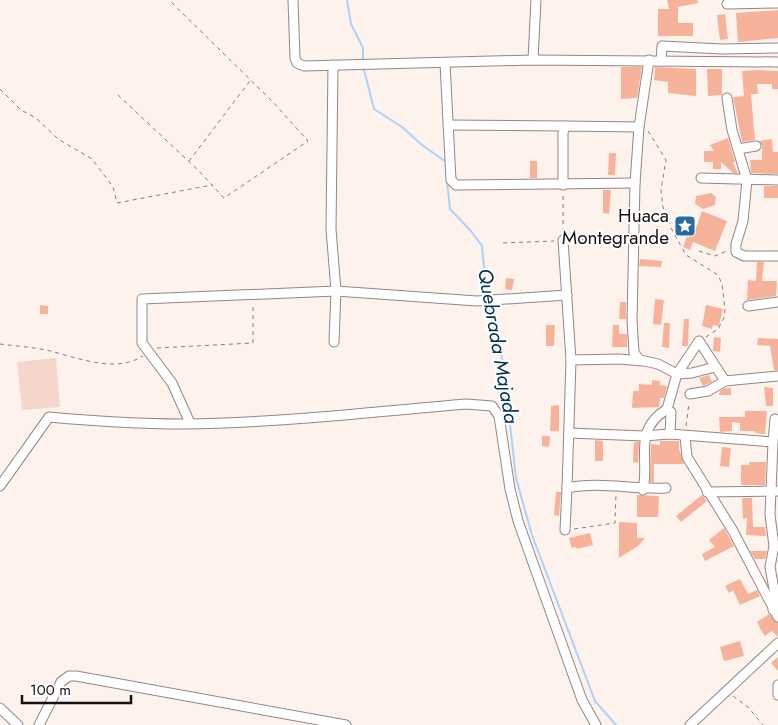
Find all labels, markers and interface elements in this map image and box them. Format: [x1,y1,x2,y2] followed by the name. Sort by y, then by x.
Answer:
[562,202,669,251] place label: Huaca Montegrande
[673,214,697,238] place icon: Huaca Montegrande
[470,266,526,426] water label: Quebrada Majada
[22,672,131,704] scale bar
[30,679,71,701] text: 100 m

